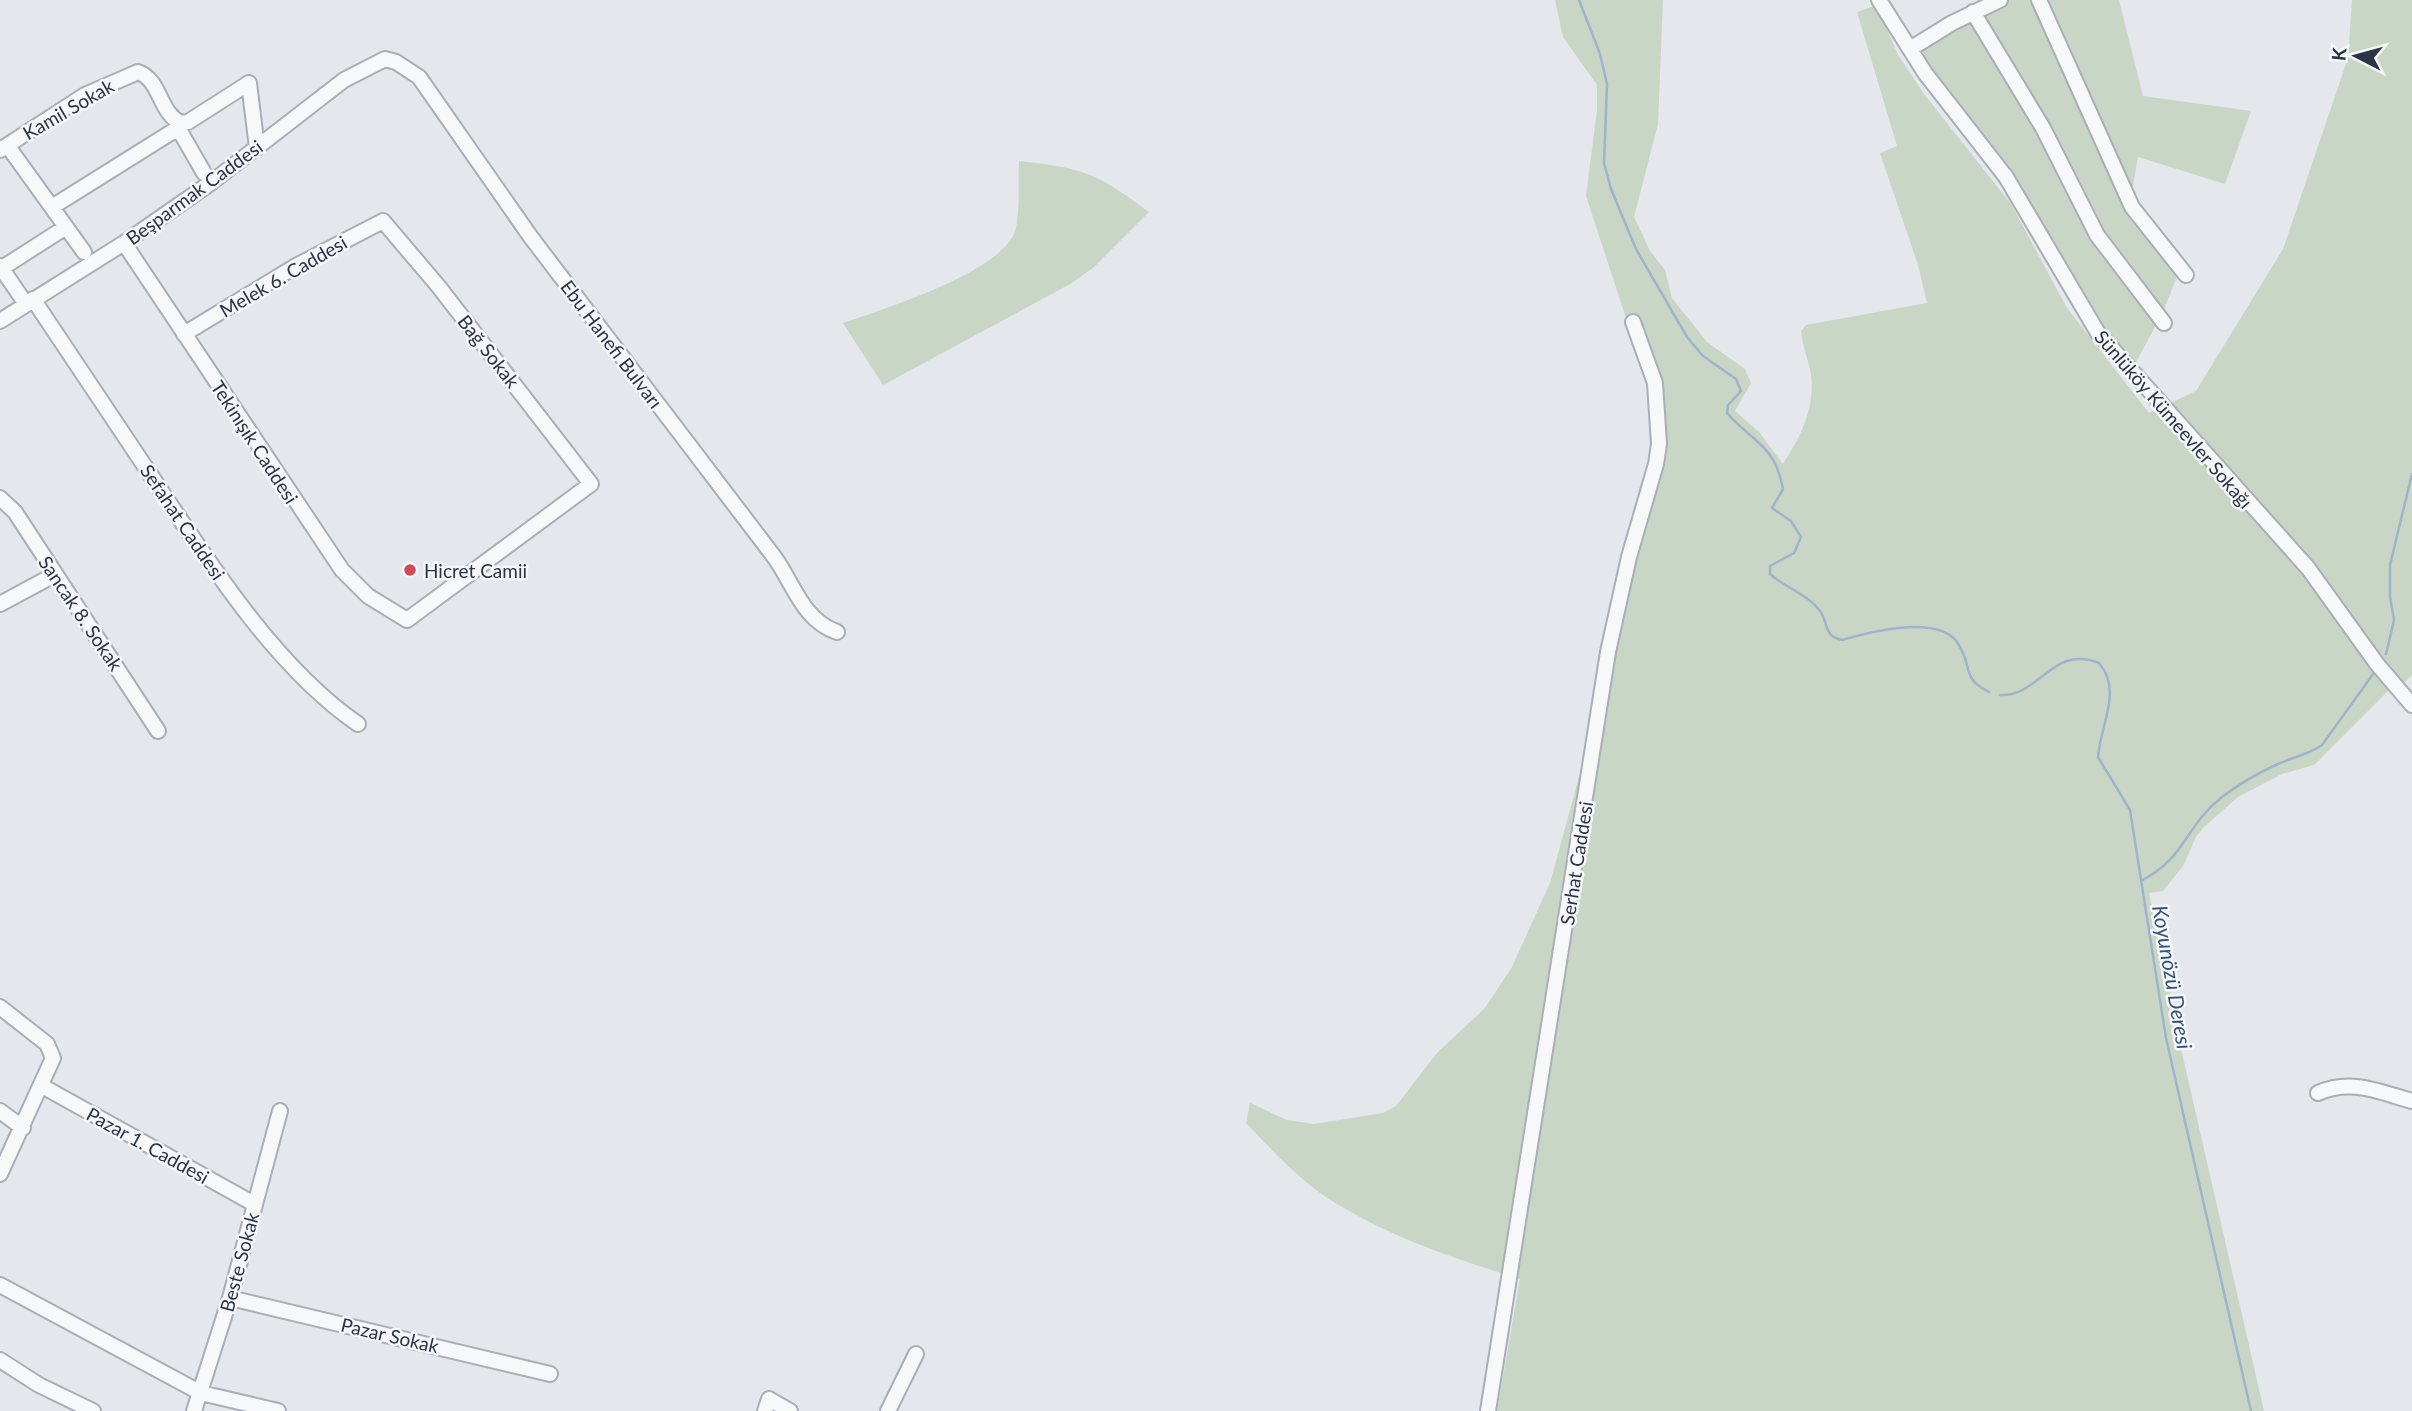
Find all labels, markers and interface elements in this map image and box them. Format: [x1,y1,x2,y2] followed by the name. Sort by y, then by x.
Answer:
[2321,21,2391,91] north arrow
[2326,46,2351,62] text: K
[18,74,118,144] street label: Kamil Sokak
[121,135,267,249] street label: Beşparmak Caddesi
[215,230,351,322] street label: Melek 6. Caddesi
[556,275,668,413] street label: Ebu Hanefi Bulvarı
[453,310,525,392] street label: Bağ Sokak
[2090,325,2258,513] street label: Sünlüköy Kümeevler Sokağı
[207,376,303,508] street label: Tekinışık Caddesi
[136,460,230,584] street label: Sefahat Caddesi
[34,551,128,675] street label: Sancak 8. Sokak
[424,559,527,582] place label: Hicret Camii
[402,562,418,578] marker: Hicret Camii
[1555,799,1597,927] street label: Serhat Caddesi
[2148,903,2198,1051] water label: Koyunözü Deresi
[83,1102,213,1188] street label: Pazar 1. Caddesi
[215,1210,263,1314] street label: Beste Sokak
[339,1313,442,1358] street label: Pazar Sokak

